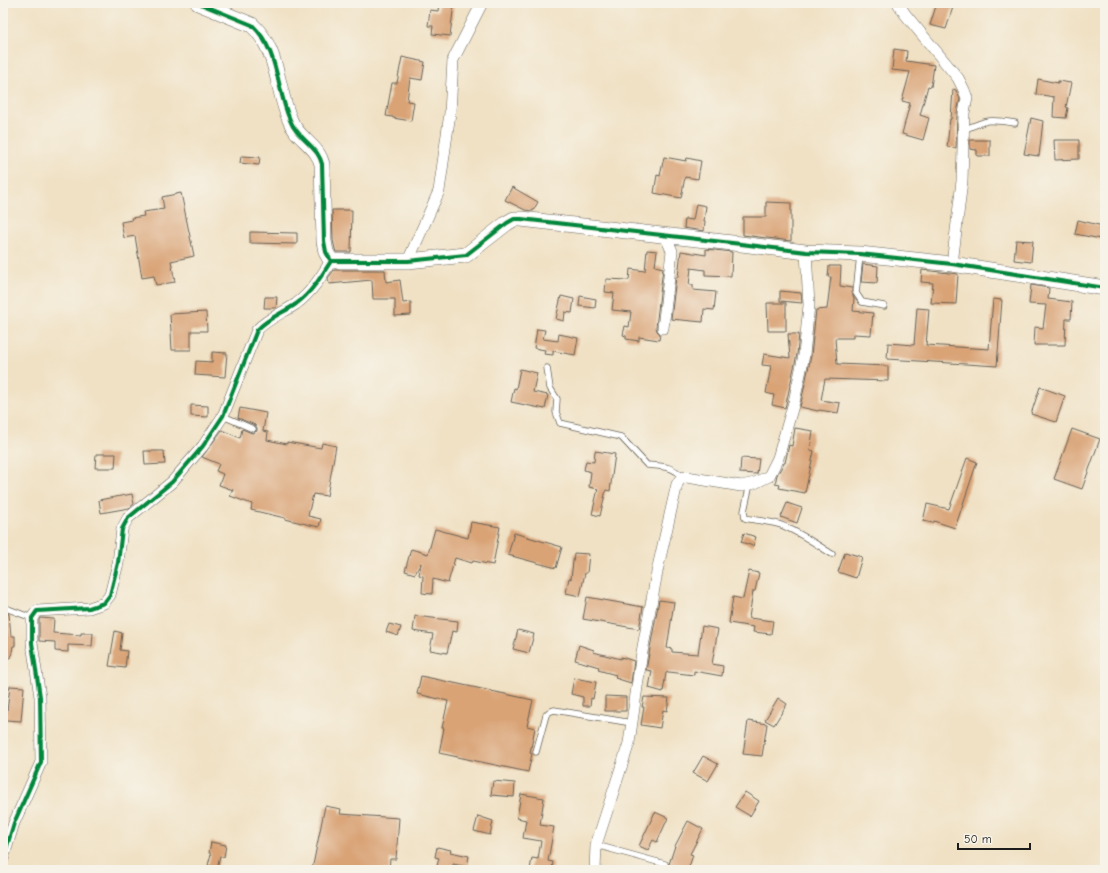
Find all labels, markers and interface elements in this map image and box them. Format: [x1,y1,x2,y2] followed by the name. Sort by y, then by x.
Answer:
[958,825,1030,851] scale bar
[964,832,992,846] text: 50 m

